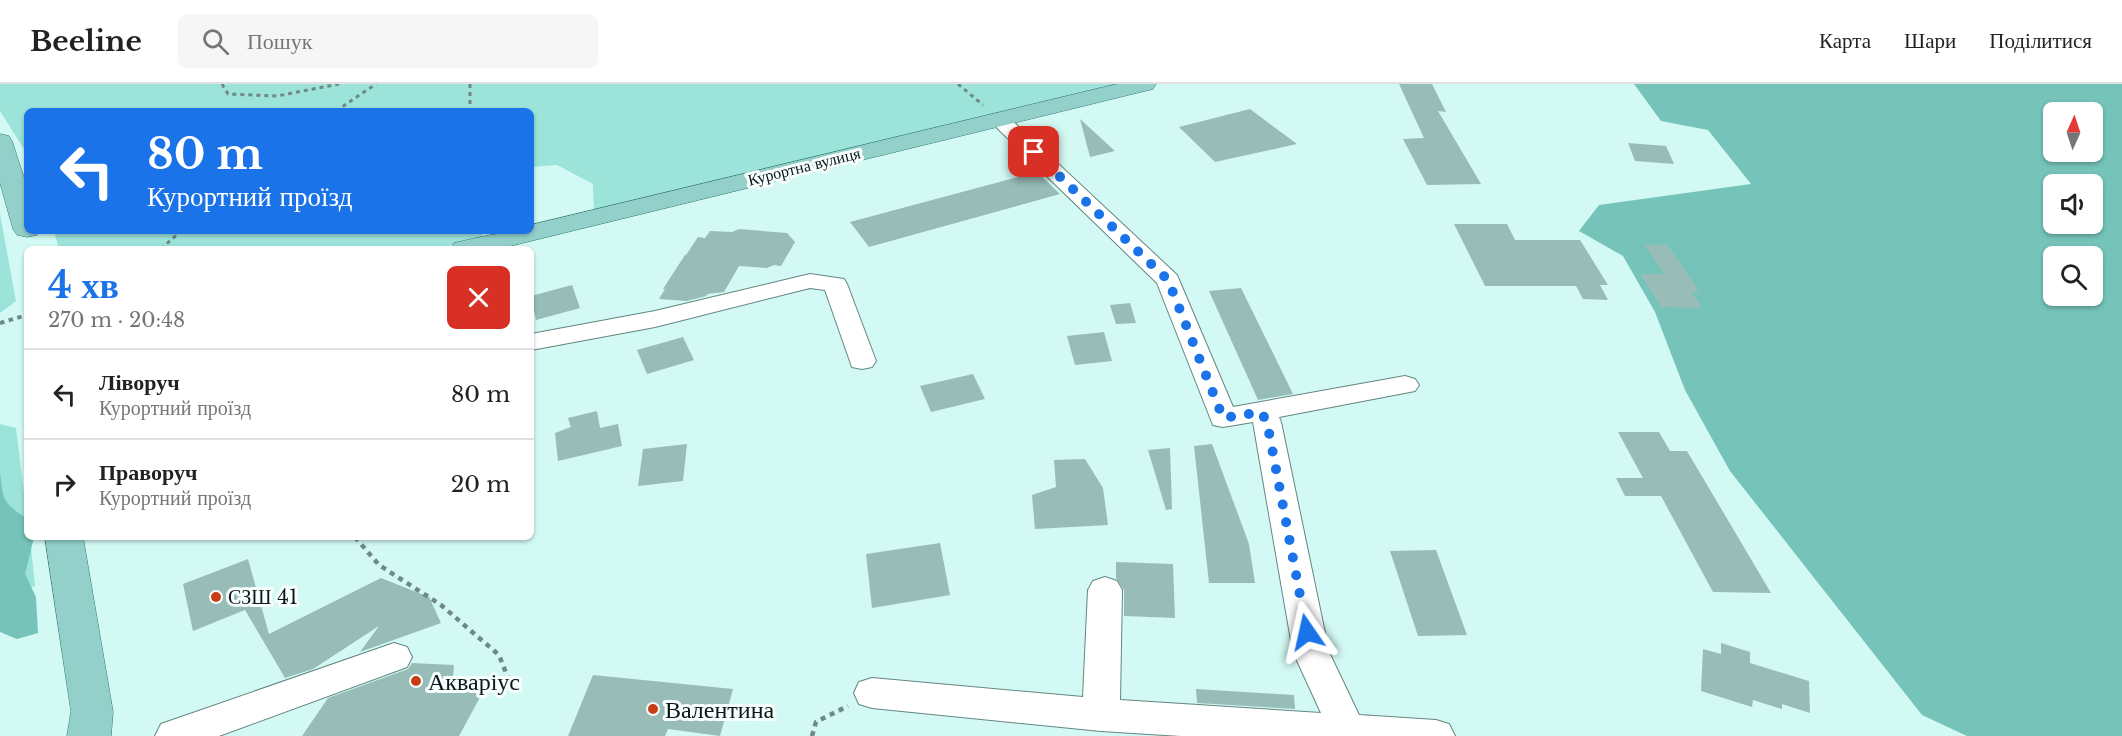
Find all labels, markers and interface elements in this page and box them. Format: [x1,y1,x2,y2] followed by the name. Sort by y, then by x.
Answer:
[178,14,598,68] search box
[30,24,142,59] text: Beeline
[199,25,232,58] icon: search
[247,28,312,55] text: Пошук
[1819,28,1871,54] text: Карта
[1904,28,1956,54] text: Шари
[1989,28,2092,54] text: Поділитися
[2043,102,2103,162] north arrow
[2043,102,2103,306] map controls
[1008,126,1059,177] pin
[147,128,263,180] text: 80 m
[48,132,126,210] icon: left
[1017,135,1050,168] icon: arrive
[746,142,863,190] street label: Курортна вулиця
[2043,174,2103,234] button: sound
[147,180,352,213] text: Курортний проїзд
[2043,246,2103,306] button: search
[48,263,119,308] text: 4 хв
[447,266,510,329] button: close
[48,308,185,332] text: 270 m · 20:48
[99,369,180,396] text: Ліворуч
[48,378,81,411] icon: left
[451,381,510,408] text: 80 m
[99,396,251,420] text: Курортний проїзд
[99,459,197,486] text: Праворуч
[48,468,81,501] icon: right
[451,471,510,498] text: 20 m
[99,486,251,510] text: Курортний проїзд
[228,585,298,609] place label: СЗШ 41
[209,590,223,604] marker: СЗШ 41
[1275,600,1339,664] position arrow
[428,667,520,696] place label: Акваріус
[409,674,423,688] marker: Акваріус
[665,695,775,724] place label: Валентина
[646,702,660,716] marker: Валентина

